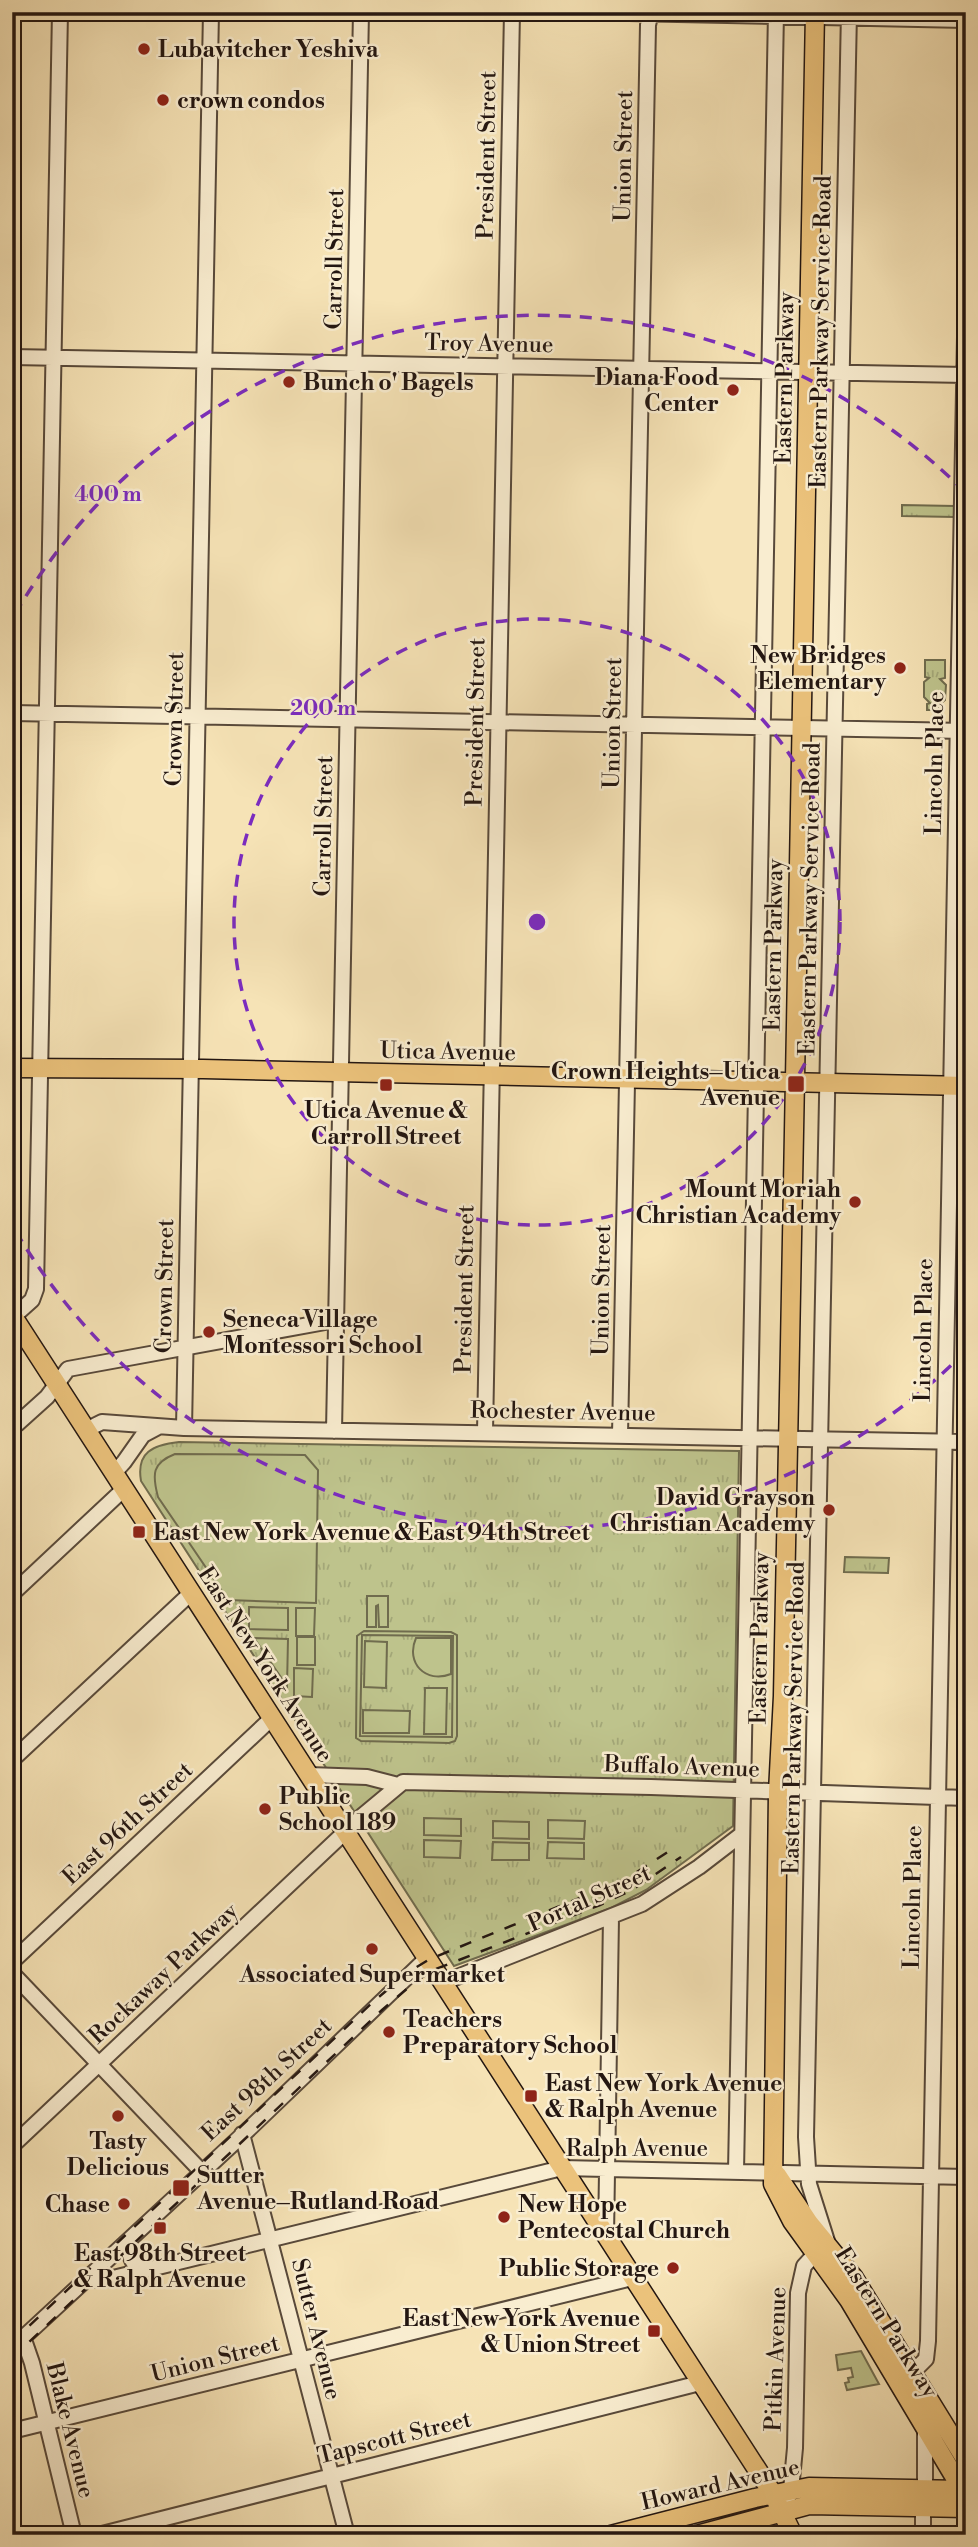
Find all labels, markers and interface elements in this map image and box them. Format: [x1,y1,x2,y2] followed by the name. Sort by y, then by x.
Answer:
[158,36,379,64] place label: Lubavitcher Yeshiva
[136,41,152,57] marker: Lubavitcher Yeshiva
[472,71,502,239] street label: President Street
[177,87,325,115] place label: crown condos
[609,90,639,222] street label: Union Street
[155,92,171,108] marker: crown condos
[804,175,838,489] street label: Eastern Parkway Service Road
[320,188,350,330] street label: Carroll Street
[769,291,801,465] street label: Eastern Parkway
[424,329,554,359] street label: Troy Avenue
[595,364,719,418] place label: Diana Food Center
[303,369,474,397] place label: Bunch o' Bagels
[281,374,297,390] marker: Bunch o' Bagels
[725,382,741,398] marker: Diana Food Center
[74,482,142,508] text: 400 m
[461,638,491,806] street label: President Street
[750,642,886,696] place label: New Bridges Elementary
[160,651,190,787] street label: Crown Street
[598,657,628,789] street label: Union Street
[892,660,908,676] marker: New Bridges Elementary
[920,691,950,835] street label: Lincoln Place
[290,696,356,722] text: 200 m
[793,742,827,1056] street label: Eastern Parkway Service Road
[309,755,339,897] street label: Carroll Street
[758,858,790,1032] street label: Eastern Parkway
[525,910,549,934] centre of rings
[380,1037,516,1067] street label: Utica Avenue
[551,1058,781,1112] place label: Crown Heights–Utica Avenue
[786,1074,806,1094] marker: Crown Heights–Utica Avenue
[378,1077,394,1093] marker: Utica Avenue & Carroll Street
[304,1097,468,1151] place label: Utica Avenue & Carroll Street
[635,1176,841,1230] place label: Mount Moriah Christian Academy
[847,1194,863,1210] marker: Mount Moriah Christian Academy
[450,1205,480,1373] street label: President Street
[150,1218,180,1354] street label: Crown Street
[587,1224,617,1356] street label: Union Street
[909,1258,939,1402] street label: Lincoln Place
[223,1306,423,1360] place label: Seneca Village Montessori School
[201,1324,217,1340] marker: Seneca Village Montessori School
[470,1396,656,1428] street label: Rochester Avenue
[609,1484,815,1538] place label: David Grayson Christian Academy
[821,1502,837,1518] marker: David Grayson Christian Academy
[153,1519,590,1547] place label: East New York Avenue & East 94th Street
[131,1524,147,1540] marker: East New York Avenue & East 94th Street
[744,1551,776,1725] street label: Eastern Parkway
[191,1561,339,1768] street label: East New York Avenue
[777,1561,811,1875] street label: Eastern Parkway Service Road
[602,1750,760,1784] street label: Buffalo Avenue
[57,1756,199,1891] street label: East 96th Street
[279,1783,396,1837] place label: Public School 189
[257,1801,273,1817] marker: Public School 189
[898,1825,928,1969] street label: Lincoln Place
[523,1859,655,1939] street label: Portal Street
[83,1897,245,2050] street label: Rockaway Parkway
[364,1941,380,1957] marker: Associated Supermarket
[238,1961,505,1989] place label: Associated Supermarket
[403,2006,618,2060] place label: Teachers Preparatory School
[196,2012,338,2147] street label: East 98th Street
[381,2024,397,2040] marker: Teachers Preparatory School
[545,2070,782,2124] place label: East New York Avenue & Ralph Avenue
[523,2088,539,2104] marker: East New York Avenue & Ralph Avenue
[110,2108,126,2124] marker: Tasty Delicious
[67,2128,169,2182] place label: Tasty Delicious
[566,2135,708,2163] street label: Ralph Avenue
[196,2162,440,2216] place label: Sutter Avenue–Rutland Road
[171,2178,191,2198] marker: Sutter Avenue–Rutland Road
[45,2191,110,2219] place label: Chase
[518,2191,730,2245] place label: New Hope Pentecostal Church
[116,2196,132,2212] marker: Chase
[496,2209,512,2225] marker: New Hope Pentecostal Church
[152,2220,168,2236] marker: East 98th Street & Ralph Avenue
[74,2240,247,2294] place label: East 98th Street & Ralph Avenue
[829,2242,944,2404] street label: Eastern Parkway
[499,2255,659,2283] place label: Public Storage
[285,2256,347,2403] street label: Sutter Avenue
[665,2260,681,2276] marker: Public Storage
[759,2286,793,2432] street label: Pitkin Avenue
[403,2305,641,2359] place label: East New York Avenue & Union Street
[646,2323,662,2339] marker: East New York Avenue & Union Street
[148,2329,282,2388] street label: Union Street
[39,2359,100,2501] street label: Blake Avenue
[314,2405,474,2471] street label: Tapscott Street
[638,2453,802,2517] street label: Howard Avenue

